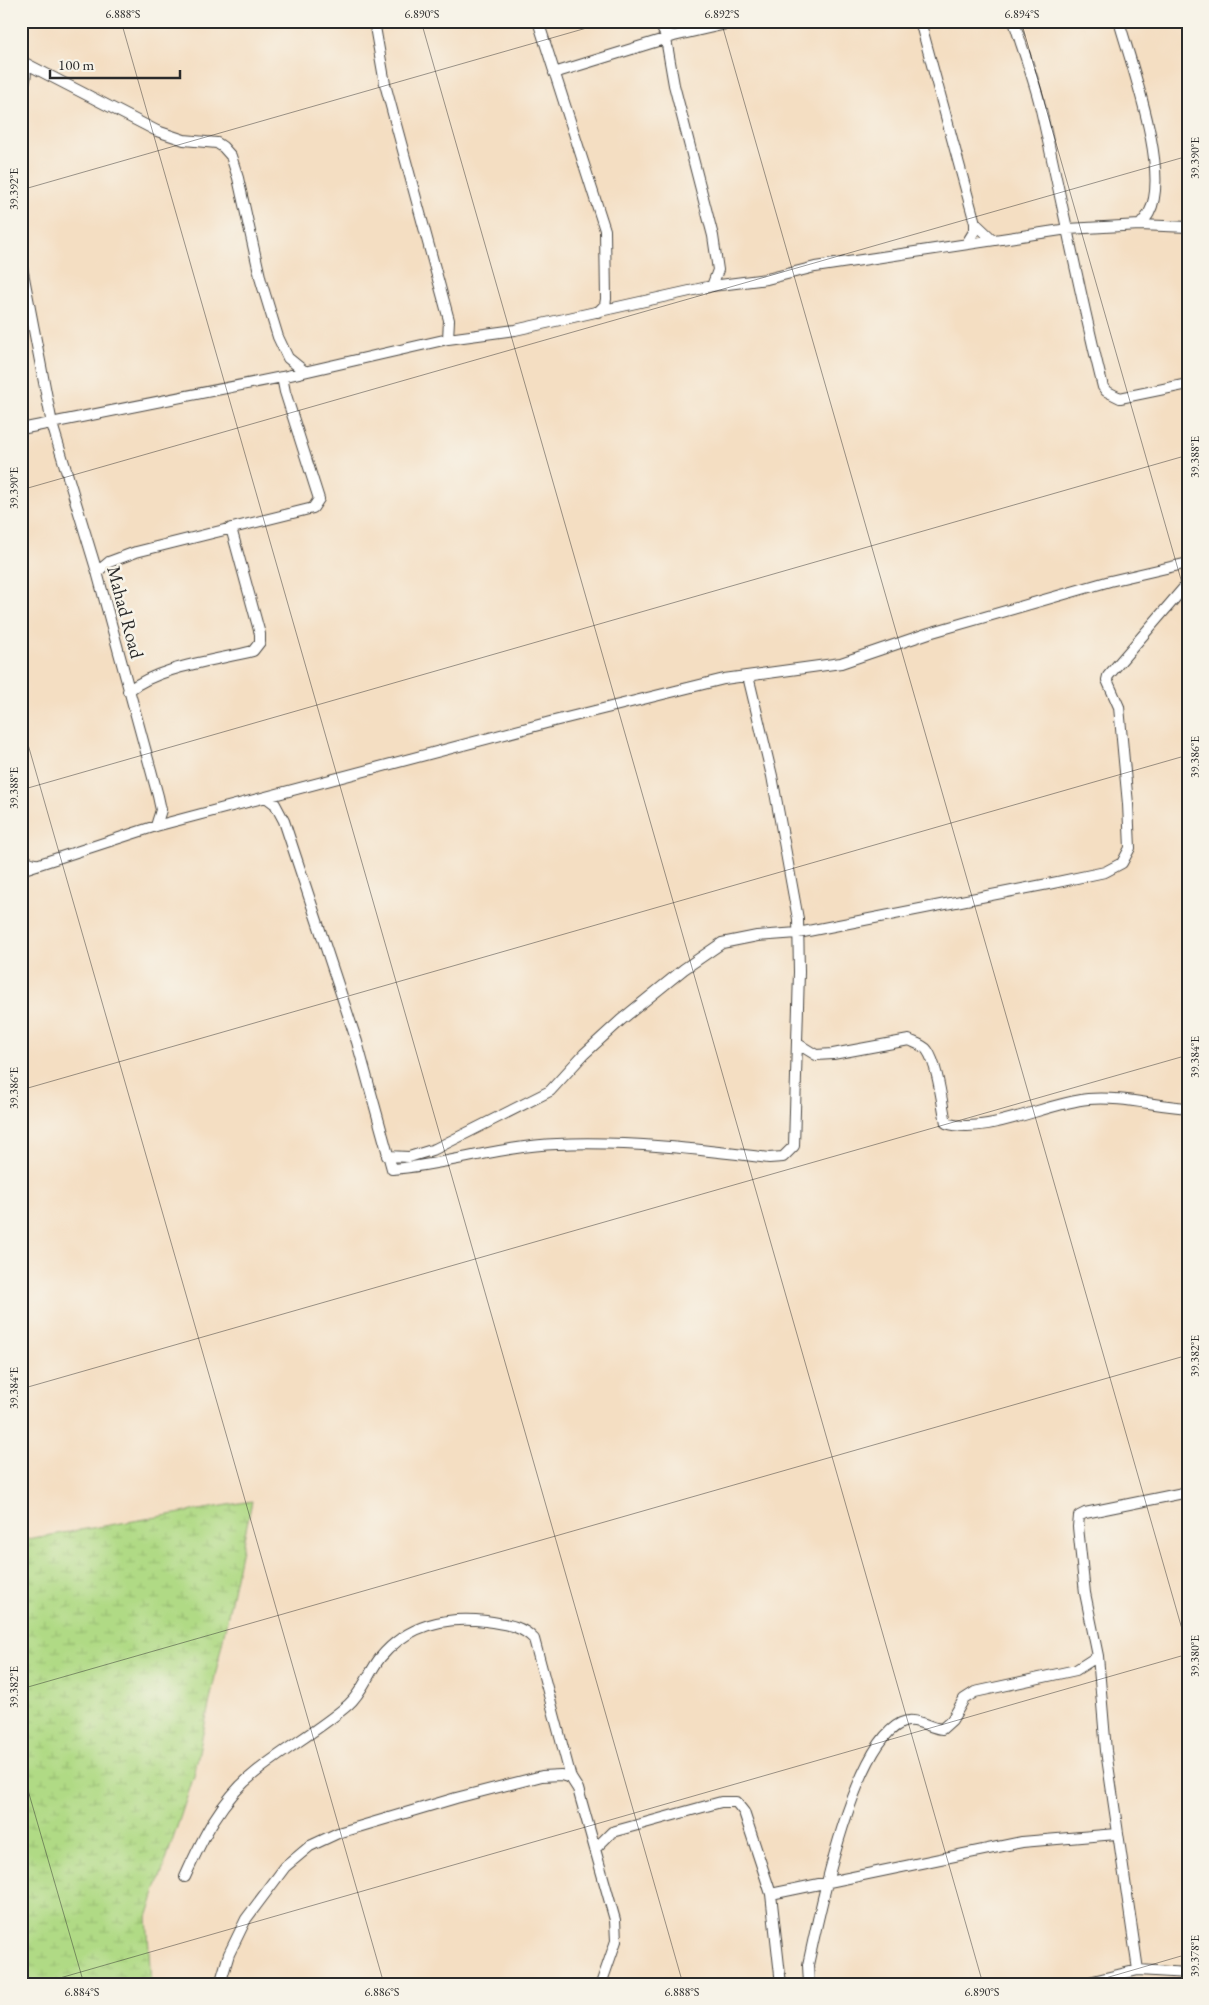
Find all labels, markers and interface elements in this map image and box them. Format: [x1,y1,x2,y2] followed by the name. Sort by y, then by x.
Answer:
[106,6,141,22] text: 6.888°S
[405,6,440,22] text: 6.890°S
[705,6,740,22] text: 6.892°S
[1005,6,1040,22] text: 6.894°S
[50,48,180,80] scale bar
[58,55,95,74] text: 100 m
[1187,137,1203,179] text: 39.390°E
[6,168,22,210] text: 39.392°E
[1187,436,1203,478] text: 39.388°E
[6,467,22,509] text: 39.390°E
[101,563,150,662] street label: Mahad Road
[1187,736,1203,778] text: 39.386°E
[6,767,22,809] text: 39.388°E
[1187,1036,1203,1078] text: 39.384°E
[6,1067,22,1109] text: 39.386°E
[1187,1335,1203,1377] text: 39.382°E
[6,1367,22,1409] text: 39.384°E
[1187,1635,1203,1677] text: 39.380°E
[6,1666,22,1708] text: 39.382°E
[1187,1935,1203,1977] text: 39.378°E
[65,1984,100,2000] text: 6.884°S
[365,1984,400,2000] text: 6.886°S
[665,1984,700,2000] text: 6.888°S
[965,1984,1000,2000] text: 6.890°S

